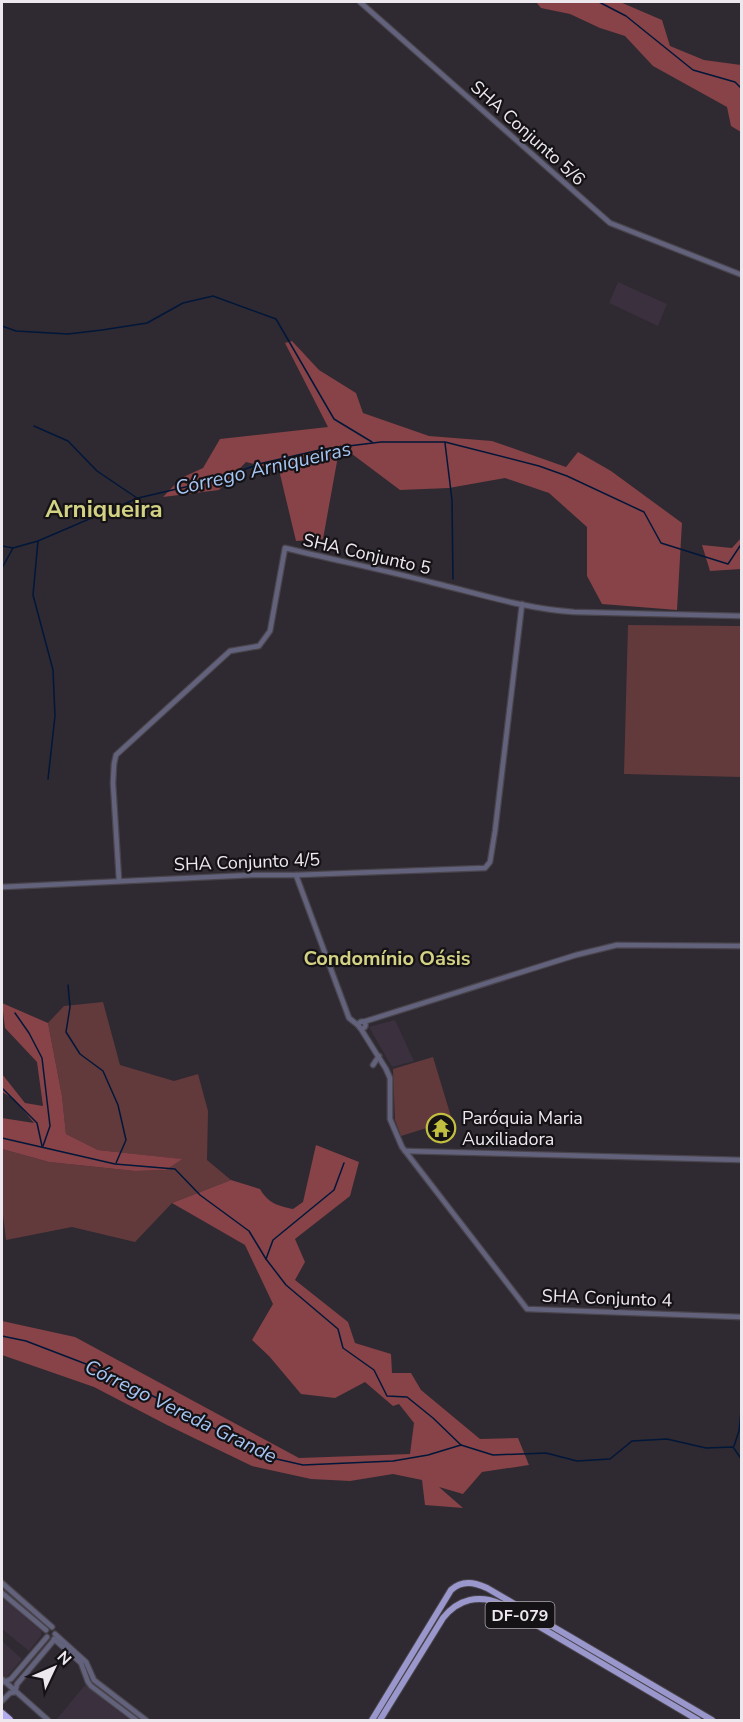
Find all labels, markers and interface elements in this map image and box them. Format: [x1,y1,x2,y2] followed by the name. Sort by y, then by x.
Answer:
[466,75,590,191] street label: SHA Conjunto 5/6
[172,435,354,502] water label: Córrego Arniqueiras
[45,493,163,525] district label: Arniqueira
[301,528,433,580] street label: SHA Conjunto 5
[173,847,321,877] street label: SHA Conjunto 4/5
[303,945,471,972] district label: Condomínio Oásis
[462,1106,583,1151] place label: Paróquia Maria Auxiliadora
[425,1112,457,1144] temple icon: Paróquia Maria Auxiliadora
[541,1284,673,1312] street label: SHA Conjunto 4
[80,1353,282,1470] water label: Córrego Vereda Grande
[486,1602,554,1628] road number: DF-079
[24,1638,84,1698] north arrow
[52,1646,76,1670] text: N

